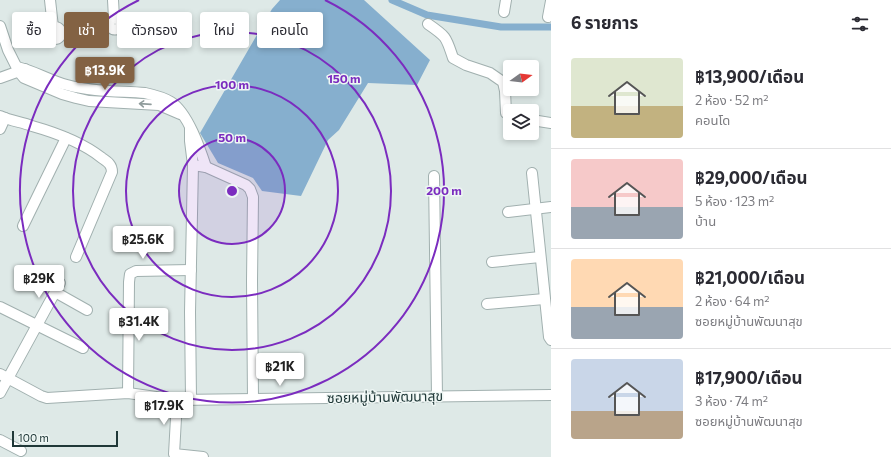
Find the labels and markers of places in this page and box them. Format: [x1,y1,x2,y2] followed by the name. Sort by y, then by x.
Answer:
[72,57,138,91] pin: ฿13.9K
[225,184,239,198] centre of rings
[110,226,176,260] pin: ฿25.6K
[15,265,63,299] pin: ฿29K
[106,308,172,342] pin: ฿31.4K
[256,353,304,387] pin: ฿21K
[131,392,197,426] pin: ฿17.9K

